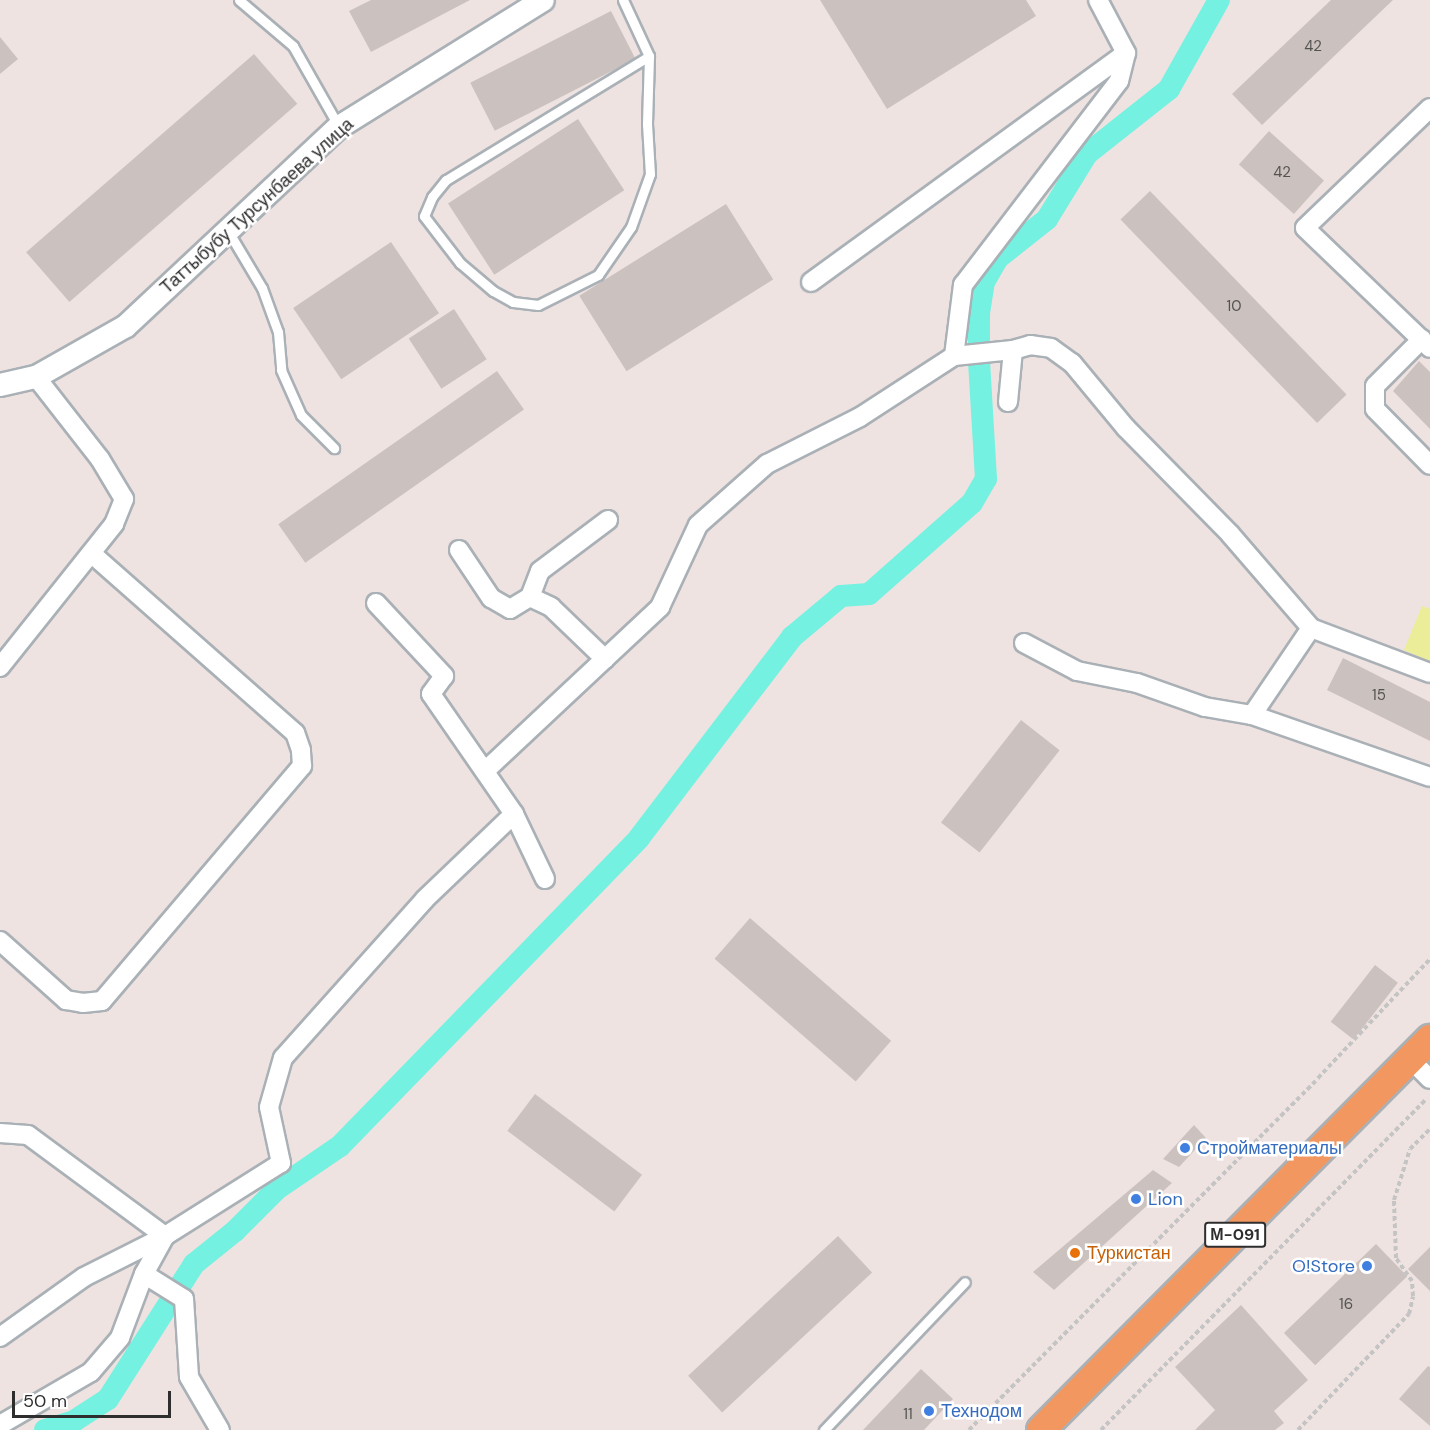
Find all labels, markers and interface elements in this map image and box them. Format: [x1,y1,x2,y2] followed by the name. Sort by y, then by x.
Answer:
[1304,38,1322,56] house number: 42
[156,114,358,298] street label: Таттыбубу Турсунбаева улица
[1273,164,1291,182] house number: 42
[1227,298,1241,316] house number: 10
[1372,687,1386,705] house number: 15
[1197,1137,1342,1159] place label: Стройматериалы
[1178,1141,1192,1155] marker: Стройматериалы
[1148,1188,1183,1210] place label: Lion
[1129,1192,1143,1206] marker: Lion
[1204,1222,1266,1248] road number: М-091
[1087,1242,1171,1264] place label: Туркистан
[1068,1246,1082,1260] marker: Туркистан
[1292,1255,1355,1277] place label: O!Store
[1360,1259,1374,1273] marker: O!Store
[1339,1296,1353,1314] house number: 16
[15,1379,174,1417] scale bar
[23,1389,67,1413] text: 50 m
[941,1400,1022,1422] place label: Технодом
[922,1404,936,1418] marker: Технодом
[903,1406,913,1424] house number: 11

